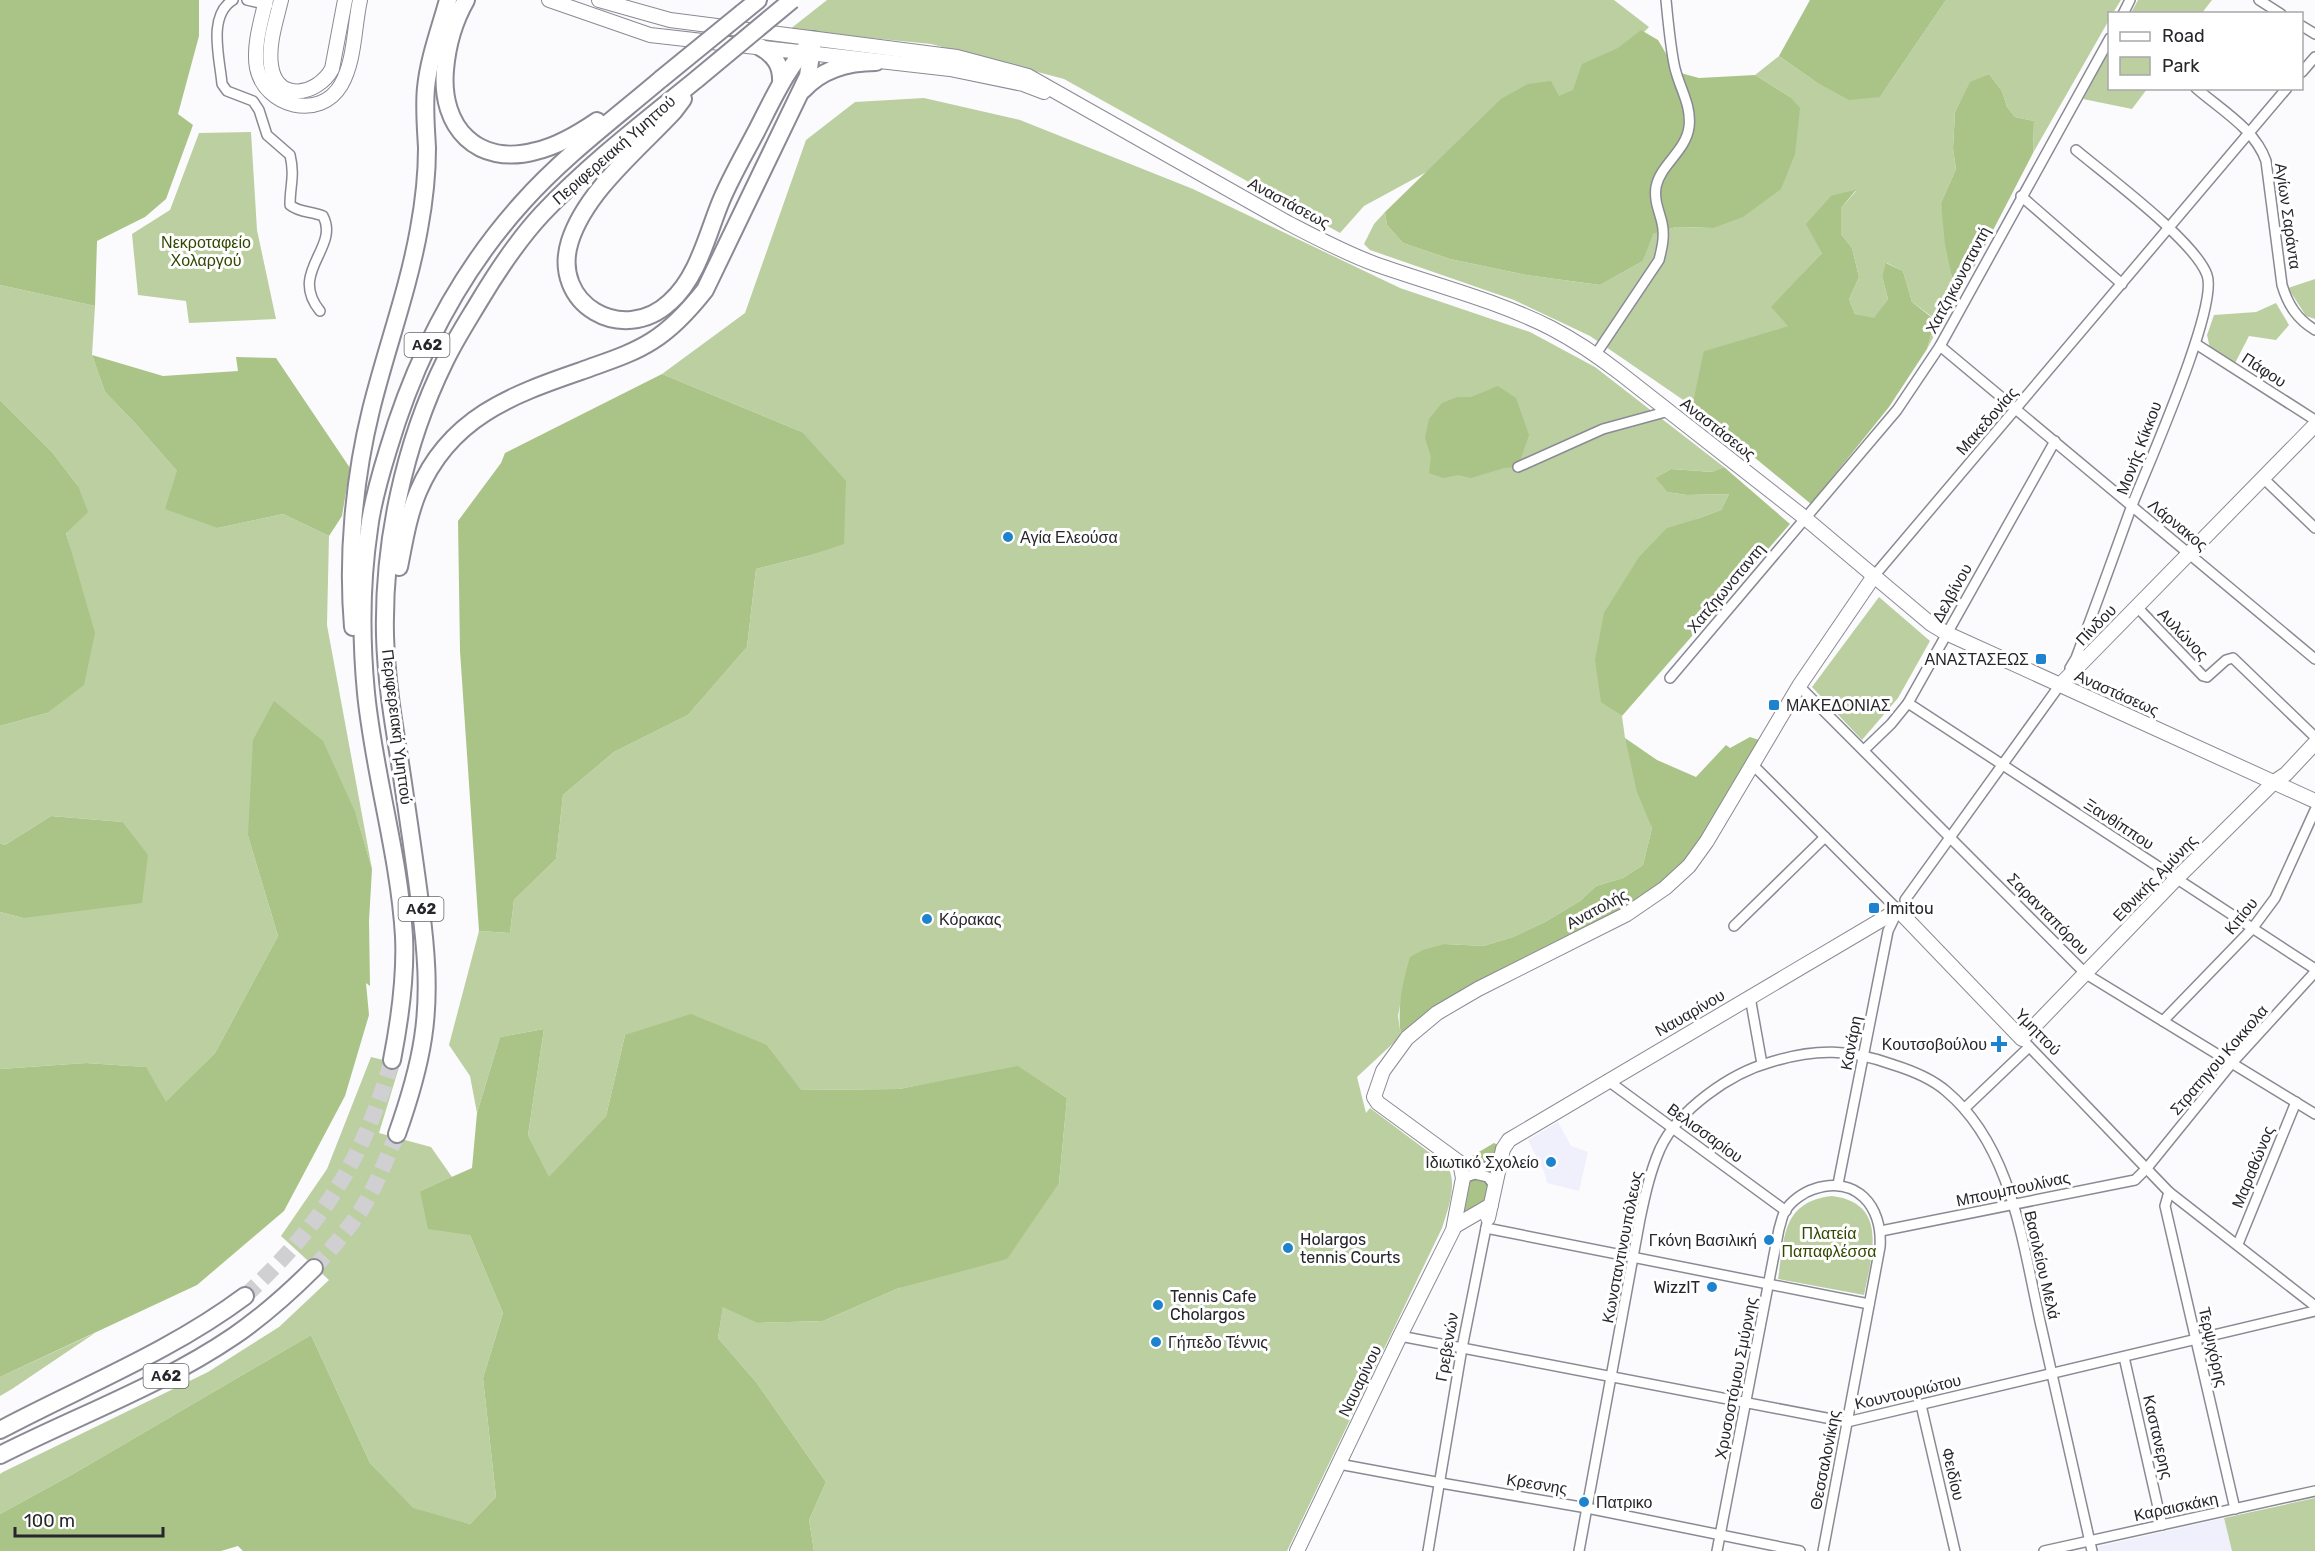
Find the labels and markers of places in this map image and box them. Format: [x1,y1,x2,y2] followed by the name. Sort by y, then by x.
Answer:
[1020,528,1118,547] place label: Αγία Ελεούσα
[1001,530,1015,544] marker: Αγία Ελεούσα
[1925,650,2029,669] place label: ΑΝΑΣΤΑΣΕΩΣ
[2034,652,2048,666] marker: ΑΝΑΣΤΑΣΕΩΣ
[1786,696,1891,715] place label: ΜΑΚΕΔΟΝΙΑΣ
[1767,698,1781,712] marker: ΜΑΚΕΔΟΝΙΑΣ
[1886,899,1934,918] place label: Imitou
[1867,901,1881,915] marker: Imitou
[939,910,1002,929] place label: Κόρακας
[920,912,934,926] marker: Κόρακας
[1882,1035,1987,1054] place label: Κουτσοβούλου
[1992,1037,2006,1051] marker: Κουτσοβούλου
[1425,1153,1539,1172] place label: Ιδιωτικό Σχολείο
[1544,1155,1558,1169] marker: Ιδιωτικό Σχολείο
[1300,1230,1401,1267] place label: Holargos tennis Courts
[1649,1231,1757,1250] place label: Γκόνη Βασιλική
[1762,1233,1776,1247] marker: Γκόνη Βασιλική
[1281,1241,1295,1255] marker: Holargos tennis Courts
[1653,1278,1700,1297] place label: WizzIT
[1705,1280,1719,1294] marker: WizzIT
[1170,1287,1256,1324] place label: Tennis Cafe Cholargos
[1151,1298,1165,1312] marker: Tennis Cafe Cholargos
[1168,1333,1268,1352] place label: Γήπεδο Τέννις
[1149,1335,1163,1349] marker: Γήπεδο Τέννις
[1596,1493,1653,1512] place label: Πατρικο
[1577,1495,1591,1509] marker: Πατρικο

